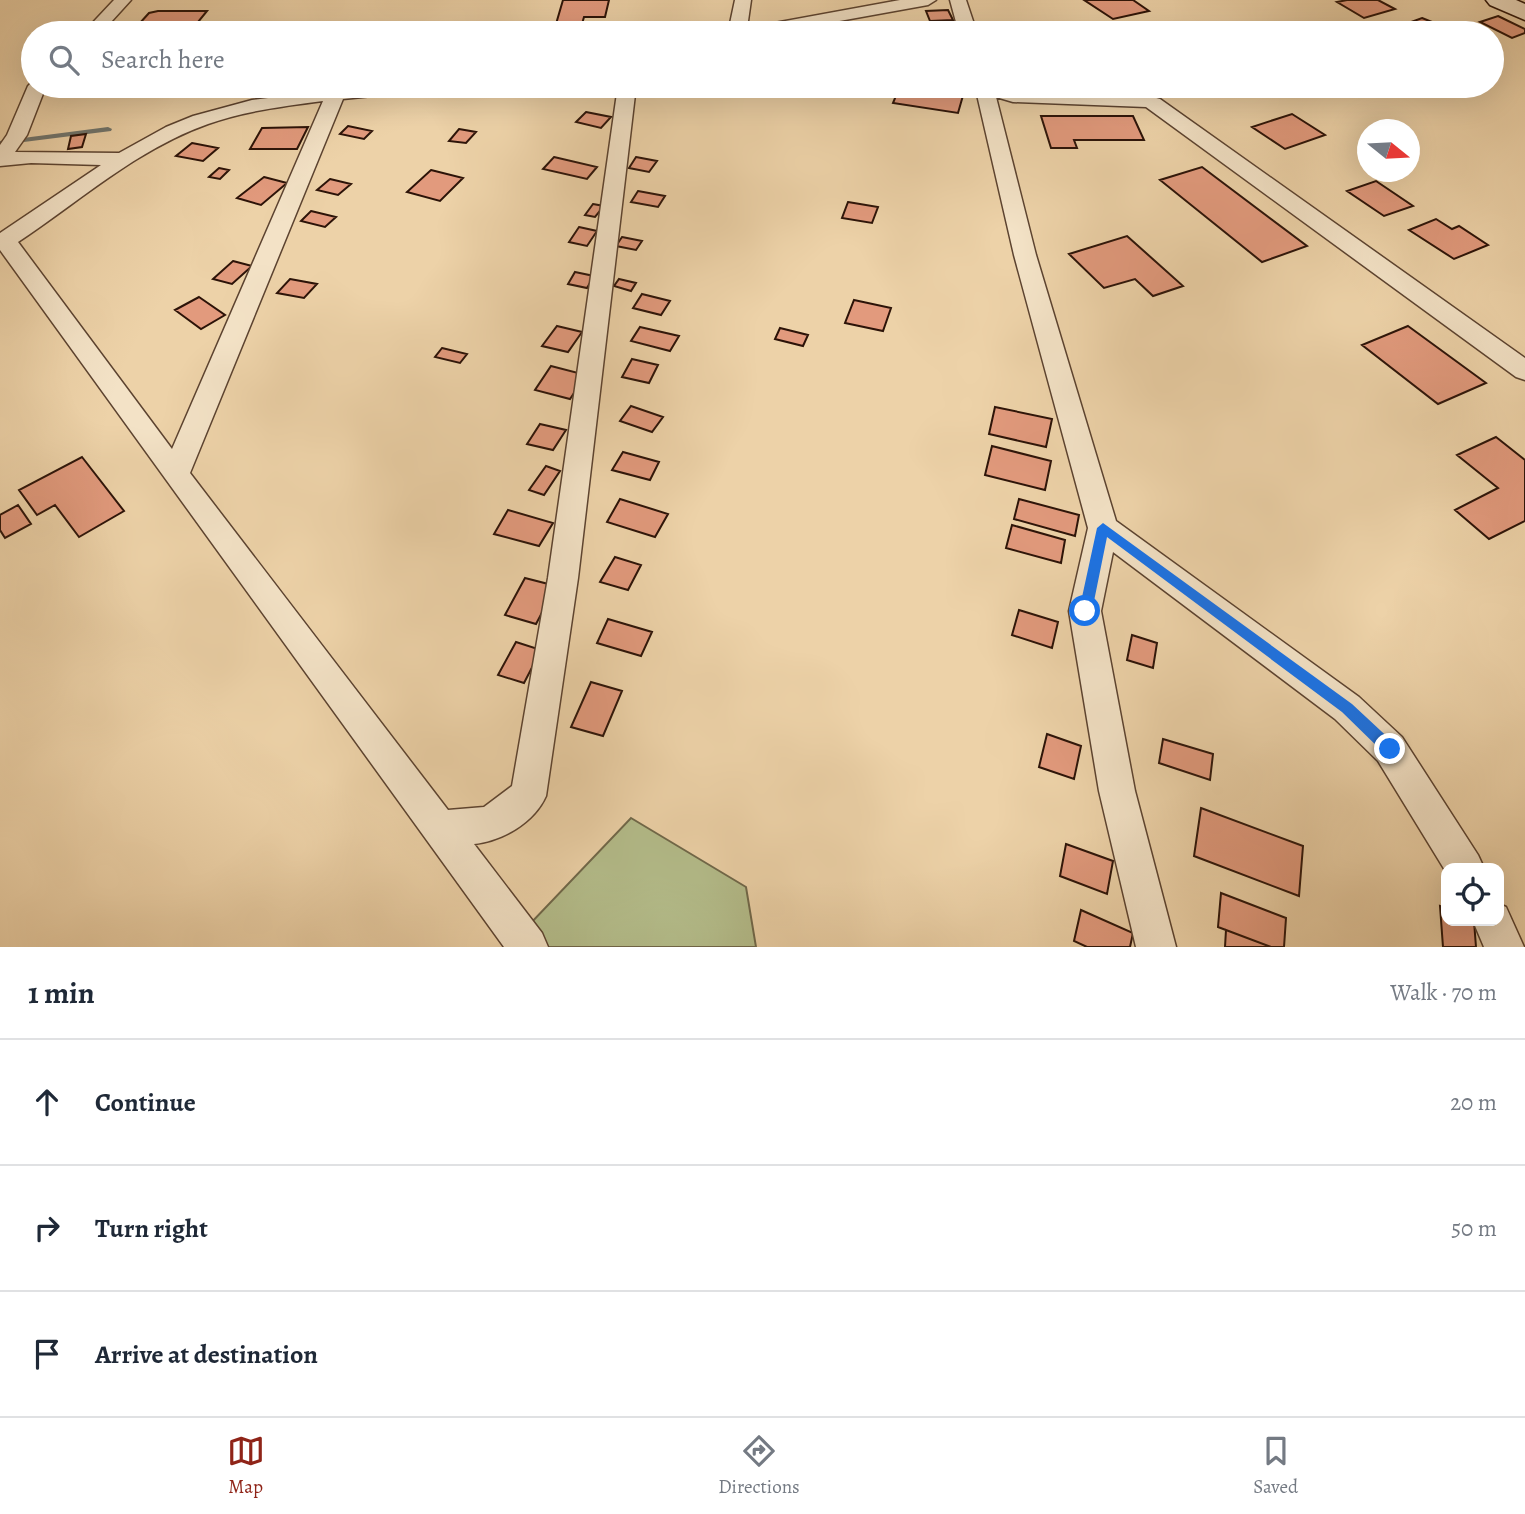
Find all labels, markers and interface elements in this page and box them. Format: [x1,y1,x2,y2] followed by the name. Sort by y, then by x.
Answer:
[21,21,1504,98] search box
[45,41,83,79] icon: search
[101,42,225,77] text: Search here
[1357,119,1420,182] north arrow
[1069,595,1100,626] route start
[1374,733,1405,764] route end
[1441,863,1504,926] map controls
[1441,863,1504,926] button: locate
[28,973,95,1013] text: 1 min
[1390,977,1497,1008] text: Walk · 70 m
[28,1083,66,1121] icon: ahead
[95,1085,196,1120] text: Continue
[1450,1087,1497,1118] text: 20 m
[28,1209,66,1247] icon: right
[95,1211,208,1246] text: Turn right
[1451,1213,1497,1244] text: 50 m
[28,1335,66,1373] icon: arrive
[95,1337,318,1372] text: Arrive at destination
[227,1432,265,1500] tab: Map
[718,1432,800,1500] tab: Directions
[1253,1432,1298,1500] tab: Saved

